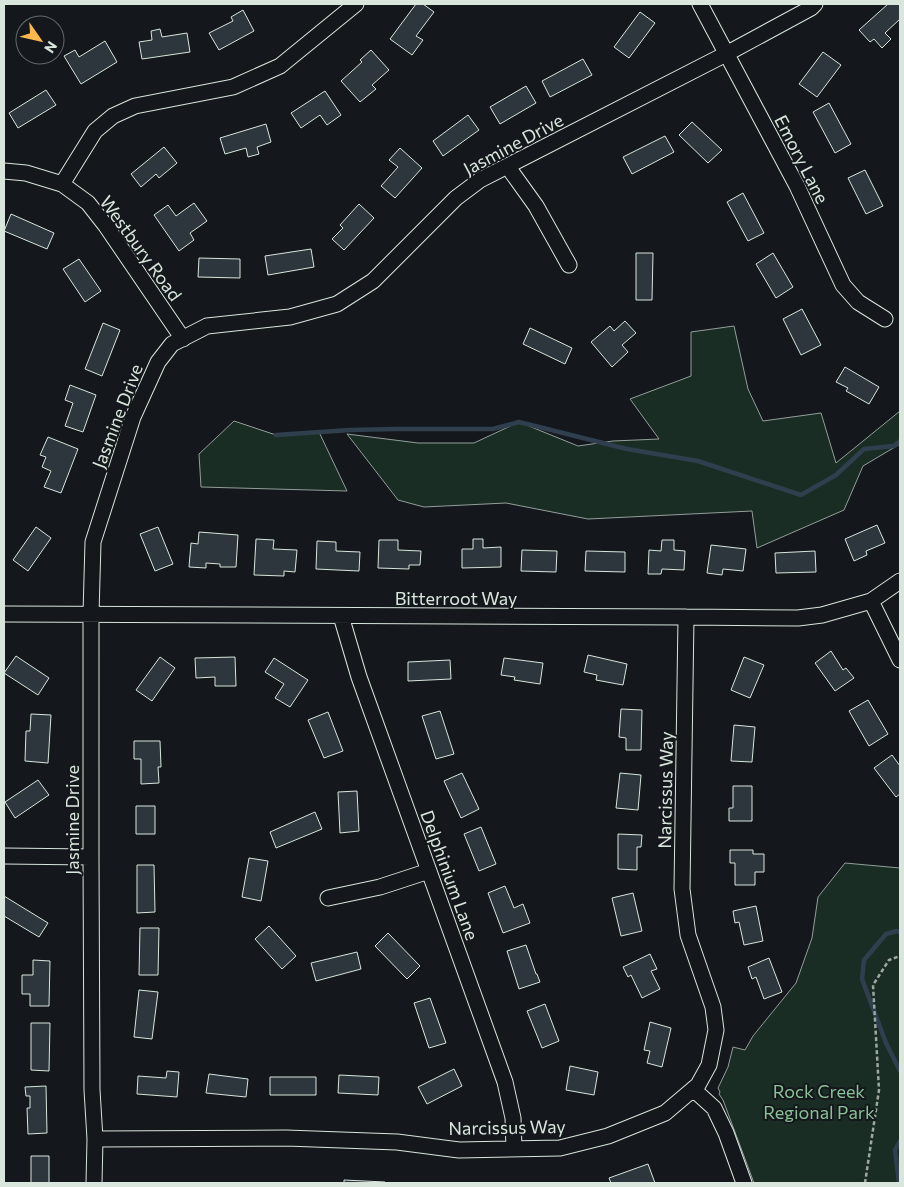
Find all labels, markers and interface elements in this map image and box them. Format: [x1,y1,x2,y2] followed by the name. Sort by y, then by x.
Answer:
[15,15,65,65] north arrow
[41,38,61,57] text: N
[459,108,567,180] street label: Jasmine Drive
[770,111,834,207] street label: Emory Lane
[95,191,187,305] street label: Westbury Road
[87,361,147,471] street label: Jasmine Drive
[395,587,517,609] street label: Bitterroot Way
[653,731,677,849] street label: Narcissus Way
[61,765,83,875] street label: Jasmine Drive
[416,807,484,943] street label: Delphinium Lane
[763,1080,875,1123] park label: Rock Creek Regional Park
[448,1115,566,1139] street label: Narcissus Way

